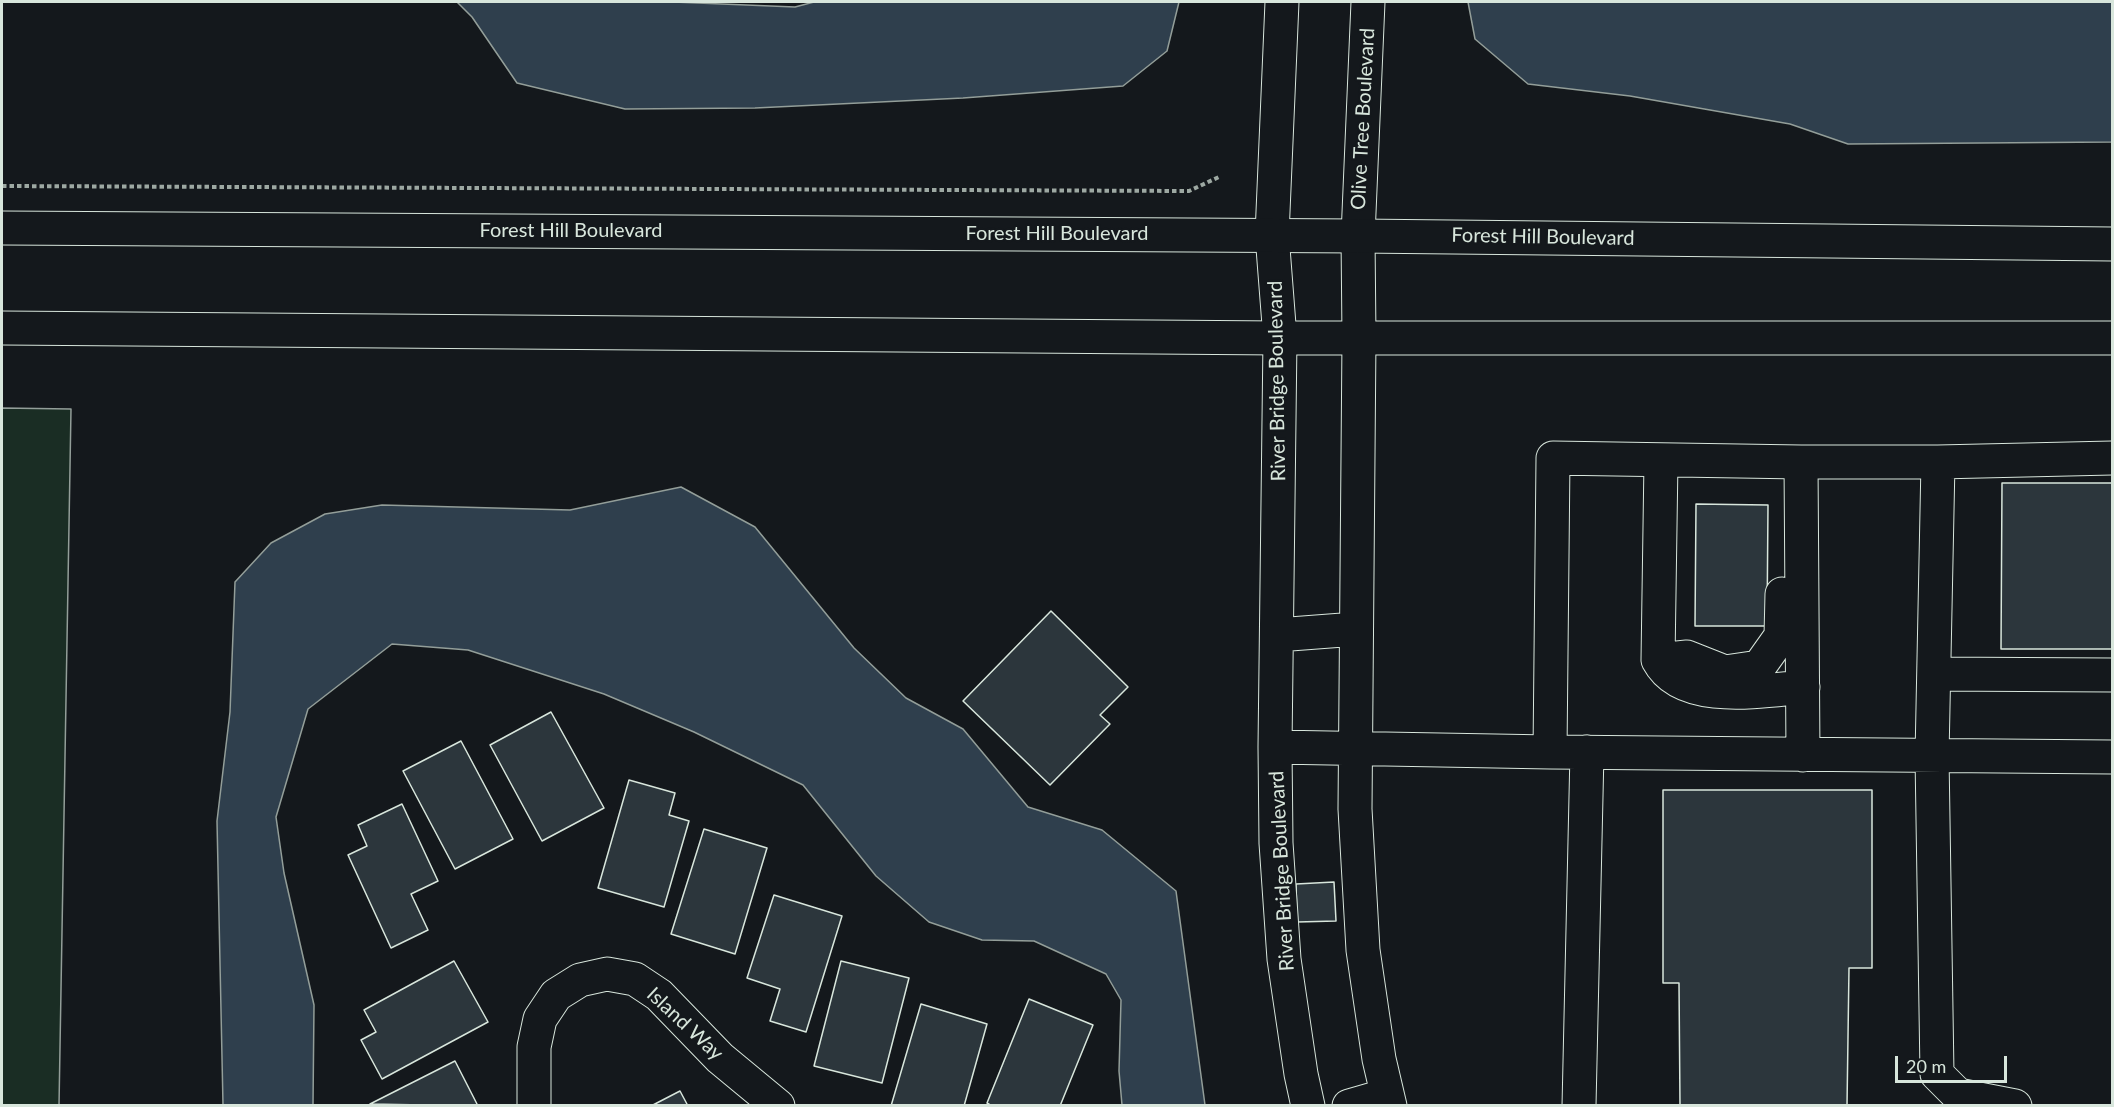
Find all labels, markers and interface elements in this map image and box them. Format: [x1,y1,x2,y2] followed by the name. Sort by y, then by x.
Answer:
[1346,27,1380,211] street label: Olive Tree Boulevard
[479,219,663,243] street label: Forest Hill Boulevard
[965,222,1149,246] street label: Forest Hill Boulevard
[1451,223,1635,251] street label: Forest Hill Boulevard
[1263,281,1291,481] street label: River Bridge Boulevard
[1265,770,1299,972] street label: River Bridge Boulevard
[642,983,728,1065] street label: Island Way
[1898,1044,2010,1082] scale bar
[1906,1055,1946,1077] text: 20 m

